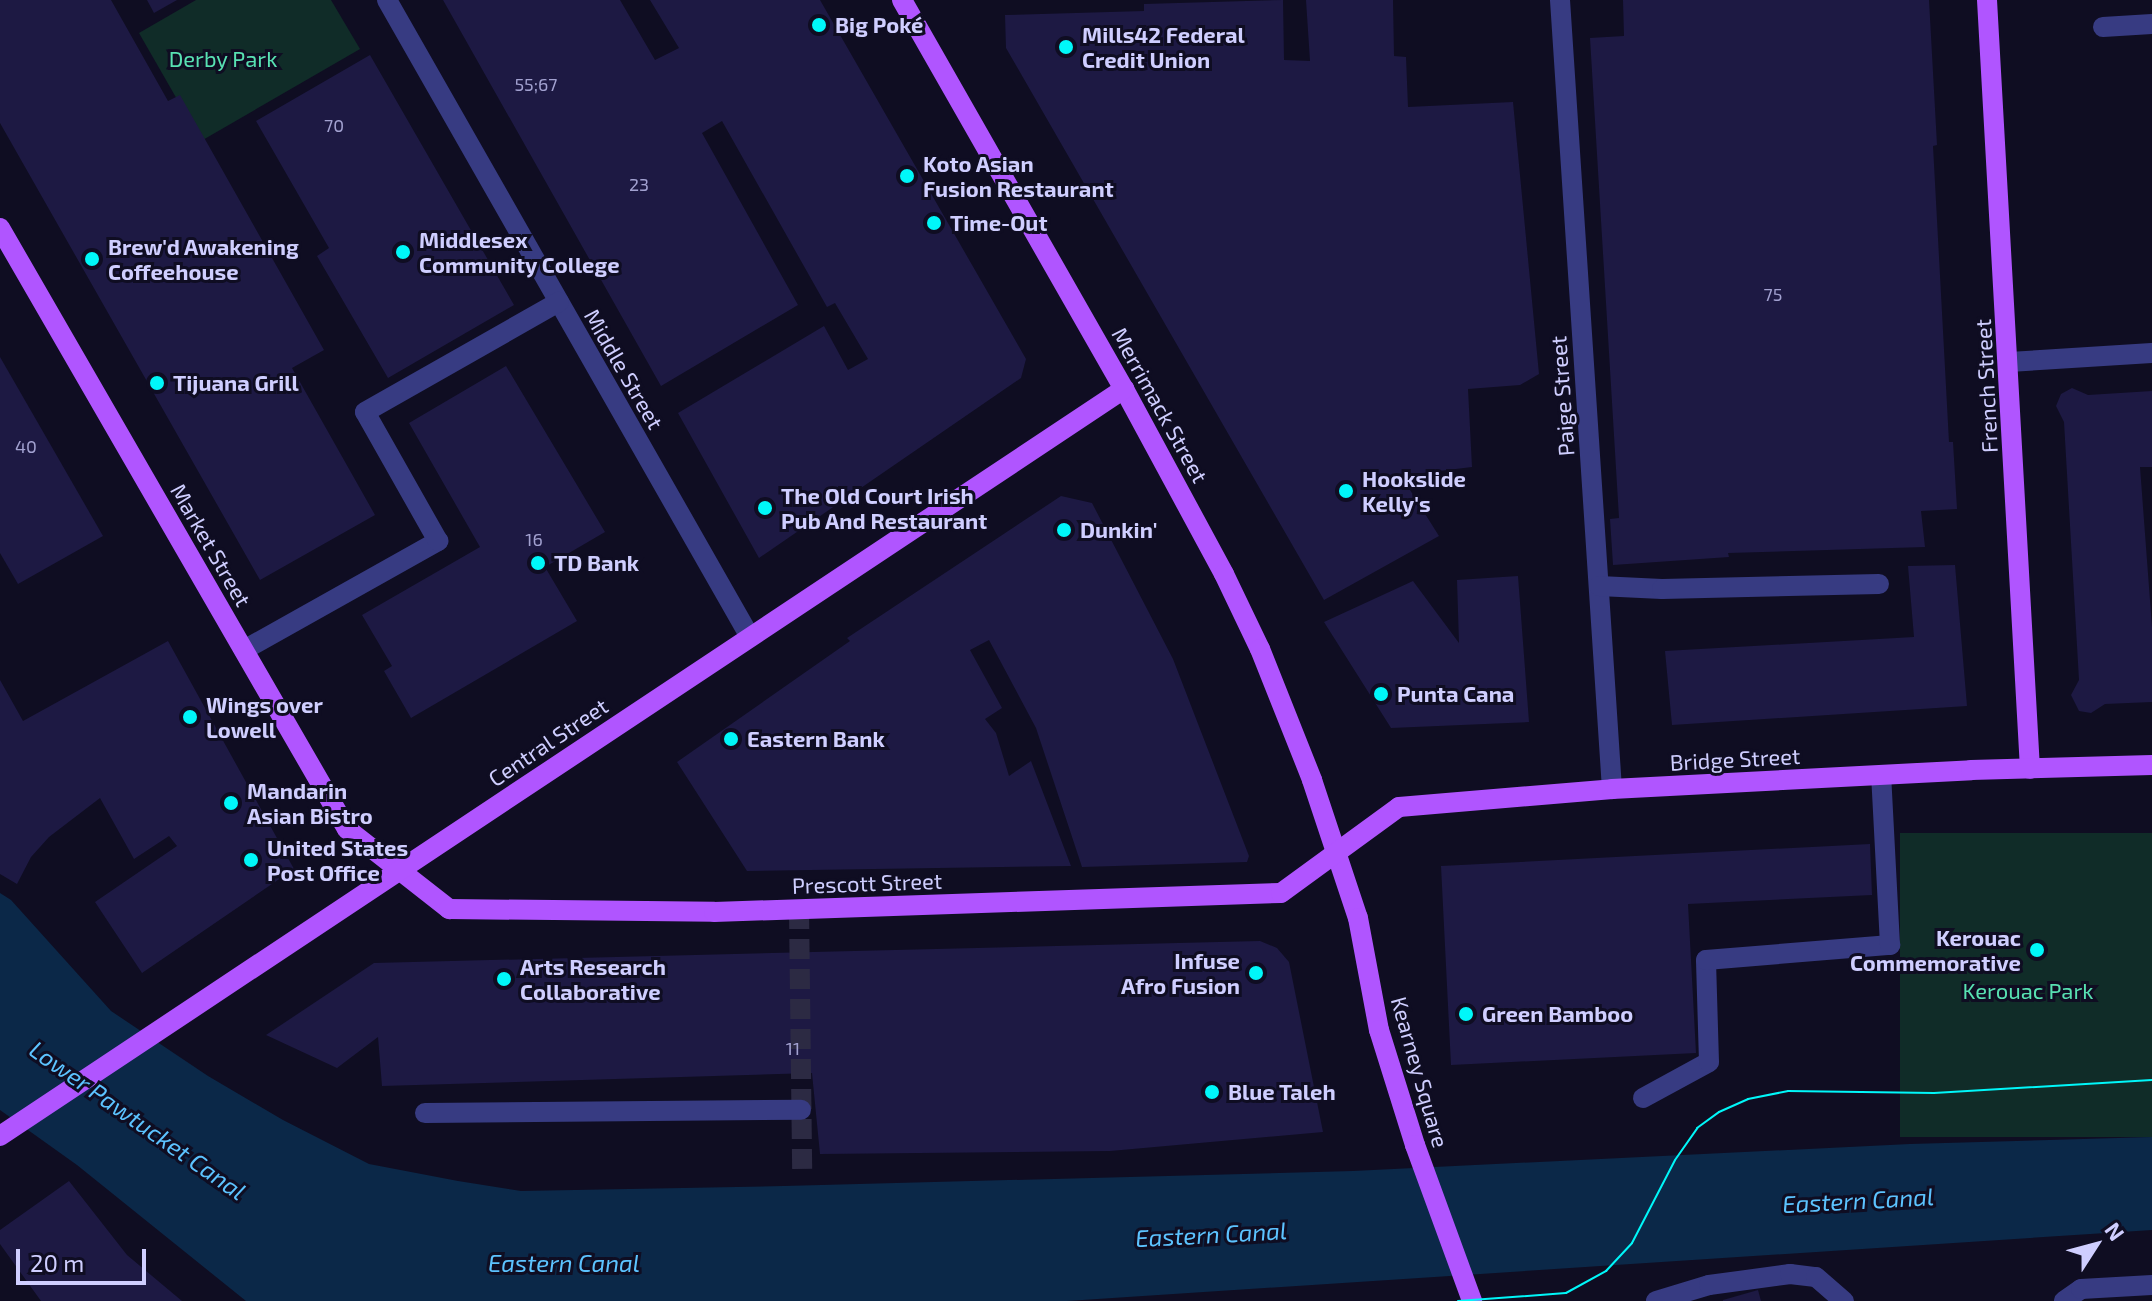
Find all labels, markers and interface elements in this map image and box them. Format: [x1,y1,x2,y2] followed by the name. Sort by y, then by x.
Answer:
[835,12,923,38] place label: Big Poké
[810,16,828,34] marker: Big Poké
[1082,21,1245,72] place label: Mills42 Federal Credit Union
[1057,38,1075,56] marker: Mills42 Federal Credit Union
[168,46,278,72] park label: Derby Park
[514,73,558,95] house number: 55;67
[324,114,344,136] house number: 70
[923,150,1114,202] place label: Koto Asian Fusion Restaurant
[898,167,916,185] marker: Koto Asian Fusion Restaurant
[629,173,649,195] house number: 23
[950,210,1047,236] place label: Time-Out
[925,214,943,232] marker: Time-Out
[419,226,620,278] place label: Middlesex Community College
[108,233,299,284] place label: Brew'd Awakening Coffeehouse
[394,243,412,261] marker: Middlesex Community College
[83,250,101,268] marker: Brew'd Awakening Coffeehouse
[1764,283,1782,305] house number: 75
[579,304,669,434] street label: Middle Street
[1969,318,2003,454] street label: French Street
[1106,323,1214,487] street label: Merrimack Street
[1545,335,1579,457] street label: Paige Street
[173,370,299,396] place label: Tijuana Grill
[148,374,166,392] marker: Tijuana Grill
[15,435,37,457] house number: 40
[1362,465,1466,516] place label: Hookslide Kelly's
[165,479,257,611] street label: Market Street
[781,482,988,534] place label: The Old Court Irish Pub And Restaurant
[1337,482,1355,500] marker: Hookslide Kelly's
[756,499,774,517] marker: The Old Court Irish Pub And Restaurant
[1080,517,1157,543] place label: Dunkin'
[1055,521,1073,539] marker: Dunkin'
[525,528,543,550] house number: 16
[554,550,639,576] place label: TD Bank
[529,554,547,572] marker: TD Bank
[1397,681,1514,707] place label: Punta Cana
[1372,685,1390,703] marker: Punta Cana
[206,691,323,742] place label: Wings over Lowell
[483,692,613,792] street label: Central Street
[181,708,199,726] marker: Wings over Lowell
[747,726,885,752] place label: Eastern Bank
[722,730,740,748] marker: Eastern Bank
[1669,742,1801,776] street label: Bridge Street
[247,777,373,828] place label: Mandarin Asian Bistro
[222,794,240,812] marker: Mandarin Asian Bistro
[267,834,408,886] place label: United States Post Office
[242,851,260,869] marker: United States Post Office
[791,867,943,899] street label: Prescott Street
[1850,924,2021,976] place label: Kerouac Commemorative
[2028,941,2046,959] marker: Kerouac Commemorative
[1121,947,1240,998] place label: Infuse Afro Fusion
[520,953,666,1004] place label: Arts Research Collaborative
[1247,964,1265,982] marker: Infuse Afro Fusion
[495,970,513,988] marker: Arts Research Collaborative
[1963,978,2093,1004] park label: Kerouac Park
[1386,993,1454,1151] street label: Kearney Square
[1482,1001,1633,1027] place label: Green Bamboo
[1457,1005,1475,1023] marker: Green Bamboo
[24,1034,252,1206] water label: Lower Pawtucket Canal
[786,1037,800,1059] house number: 11
[1228,1079,1336,1105] place label: Blue Taleh
[1203,1083,1221,1101] marker: Blue Taleh
[1781,1182,1935,1218] water label: Eastern Canal
[2056,1205,2136,1285] north arrow
[1134,1216,1288,1252] water label: Eastern Canal
[2100,1217,2131,1245] text: N
[20,1233,150,1283] scale bar
[30,1248,84,1277] text: 20 m
[488,1249,640,1277] water label: Eastern Canal

